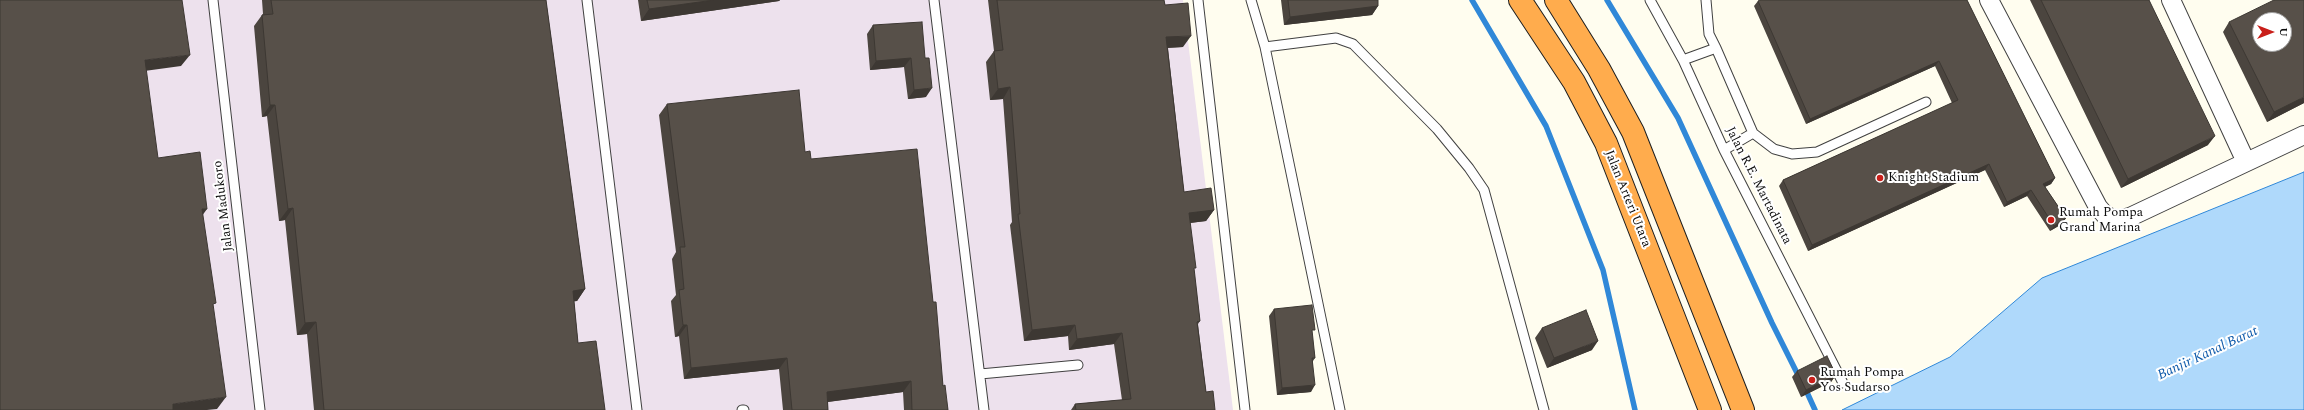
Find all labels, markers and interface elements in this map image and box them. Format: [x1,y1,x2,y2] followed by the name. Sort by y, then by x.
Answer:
[2252,12,2292,52] north arrow
[2275,27,2292,37] text: U
[1722,125,1794,247] street label: Jalan R.E. Martadinata
[1600,148,1654,250] street label: Jalan Arteri Utara
[211,160,237,252] street label: Jalan Madukoro
[1888,170,1979,186] place label: Knight Stadium
[1875,173,1885,183] marker: Knight Stadium
[2059,205,2143,236] place label: Rumah Pompa Grand Marina
[2046,215,2056,225] marker: Rumah Pompa Grand Marina
[2155,323,2261,385] water label: Banjir Kanal Barat
[1820,365,1904,396] place label: Rumah Pompa Yos Sudarso
[1807,375,1817,385] marker: Rumah Pompa Yos Sudarso

